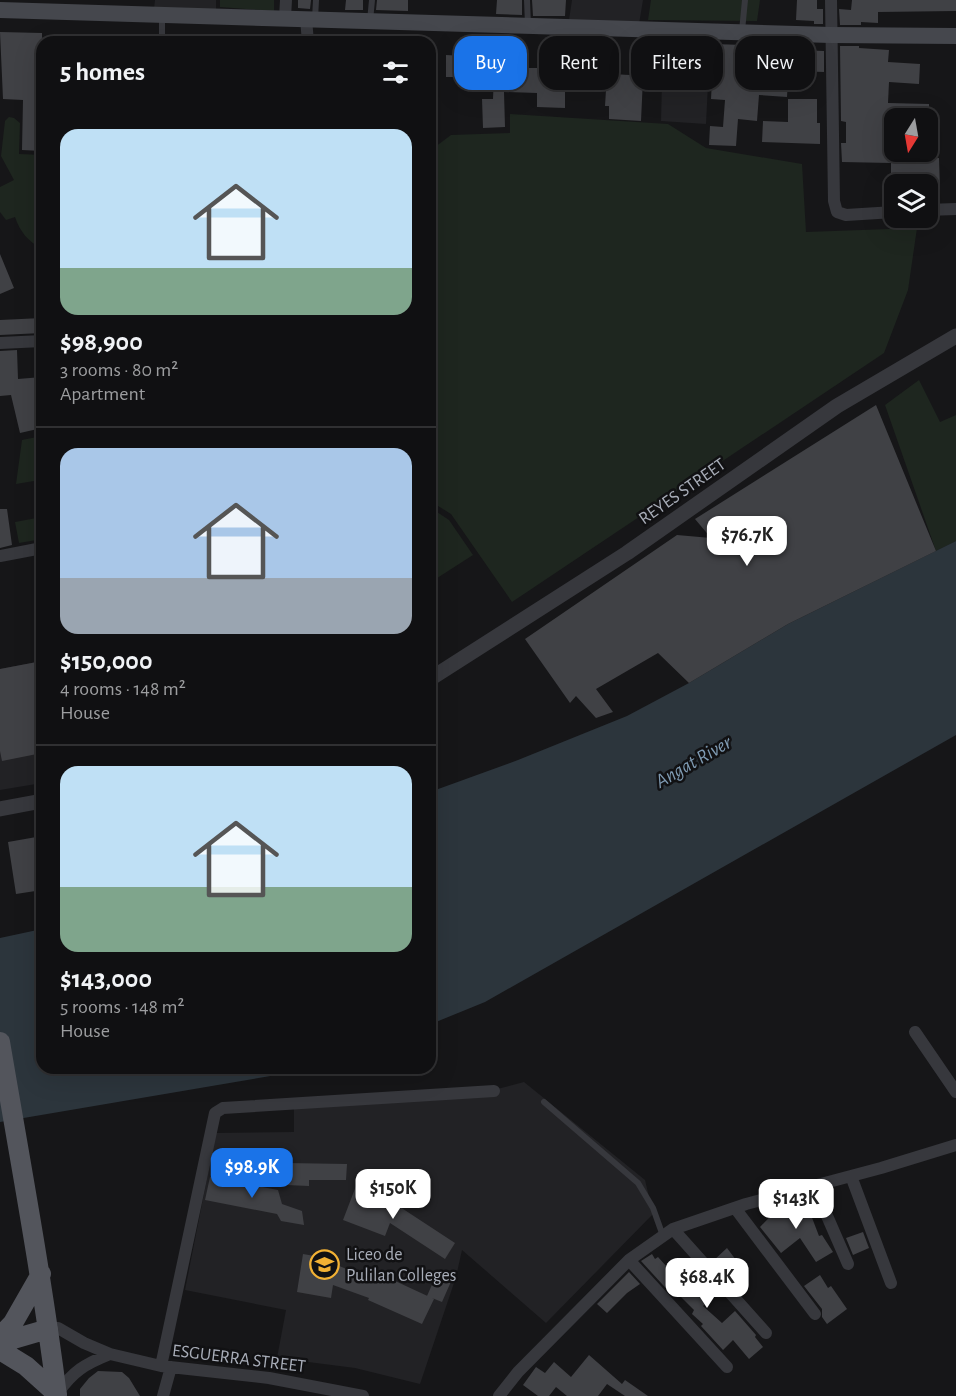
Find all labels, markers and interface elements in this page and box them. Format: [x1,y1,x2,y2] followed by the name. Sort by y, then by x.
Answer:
[454,36,527,90] chip: Buy
[539,36,619,90] chip: Rent
[631,36,723,90] chip: Filters
[735,36,815,90] chip: New
[379,56,412,89] icon: filters
[60,59,145,85] text: 5 homes
[884,108,938,162] north arrow
[884,108,938,228] map controls
[182,168,290,276] icon: home
[884,174,938,228] button: layers
[60,329,143,355] text: $98,900
[60,360,178,380] text: 3 rooms · 80 m²
[60,384,145,404] text: Apartment
[636,455,729,528] street label: REYES STREET
[182,487,290,595] icon: home
[698,516,796,567] pin: $76.7K
[721,525,773,545] text: $76.7K
[60,648,152,674] text: $150,000
[60,679,186,699] text: 4 rooms · 148 m²
[60,703,110,723] text: House
[651,732,735,792] water label: Angat River
[182,805,290,913] icon: home
[60,966,152,992] text: $143,000
[60,997,184,1017] text: 5 rooms · 148 m²
[60,1021,110,1041] text: House
[203,1148,301,1199] pin: $98.9K
[225,1157,279,1177] text: $98.9K
[351,1169,435,1220] pin: $150K
[370,1178,416,1198] text: $150K
[754,1179,838,1230] pin: $143K
[773,1188,819,1208] text: $143K
[346,1246,457,1285] place label: Liceo de Pulilan Colleges
[309,1248,341,1280] school or university icon: Liceo de Pulilan Colleges
[658,1258,756,1309] pin: $68.4K
[680,1267,734,1287] text: $68.4K
[171,1342,307,1376] street label: ESGUERRA STREET

